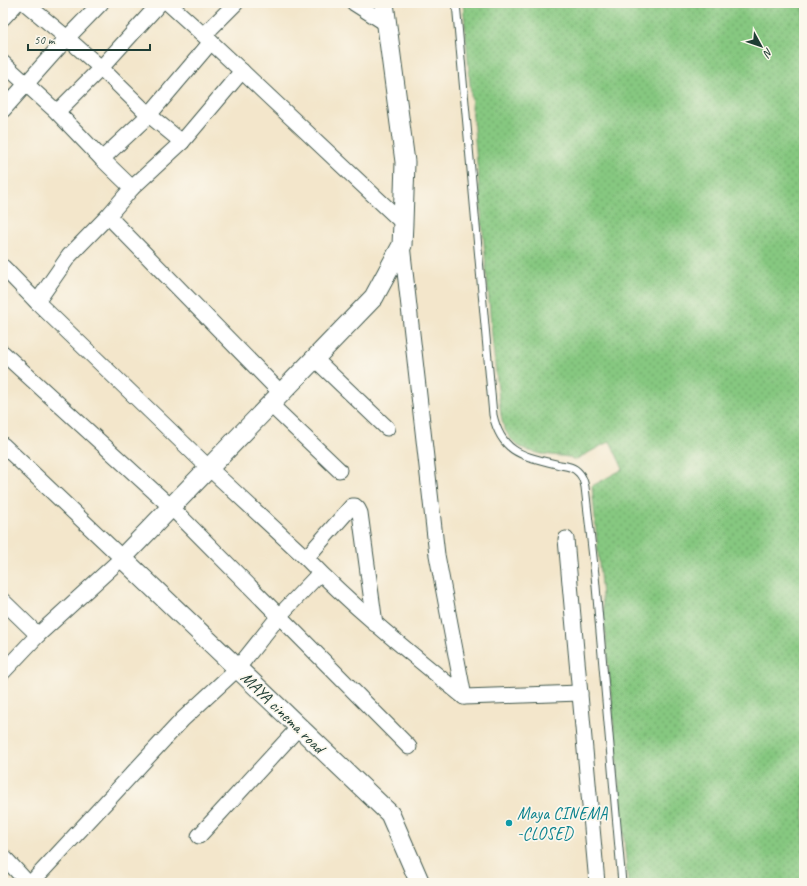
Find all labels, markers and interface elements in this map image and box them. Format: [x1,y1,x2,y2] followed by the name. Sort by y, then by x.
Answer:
[28,26,150,52] scale bar
[741,26,781,66] north arrow
[34,32,56,48] text: 50 m
[760,45,776,61] text: N
[236,667,331,760] street label: MAYA cinema road
[517,803,608,844] place label: Maya CINEMA -CLOSED
[504,818,514,828] marker: Maya CINEMA -CLOSED

